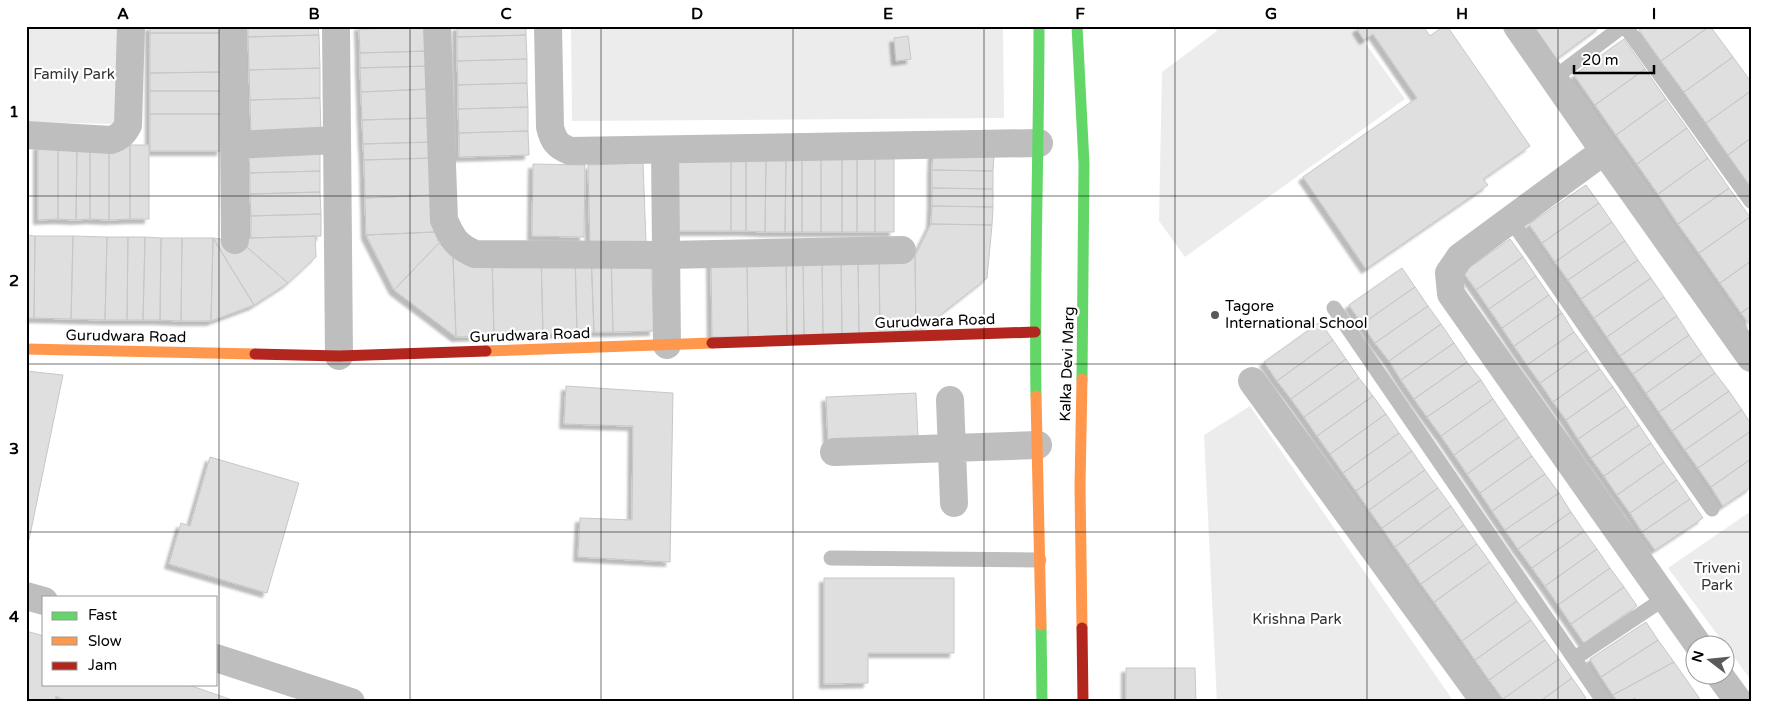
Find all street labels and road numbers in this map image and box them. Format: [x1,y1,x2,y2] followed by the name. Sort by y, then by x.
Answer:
[1056,306,1078,422] street label: Kalka Devi Marg
[874,310,996,332] street label: Gurudwara Road
[469,324,591,346] street label: Gurudwara Road
[65,326,187,346] street label: Gurudwara Road

